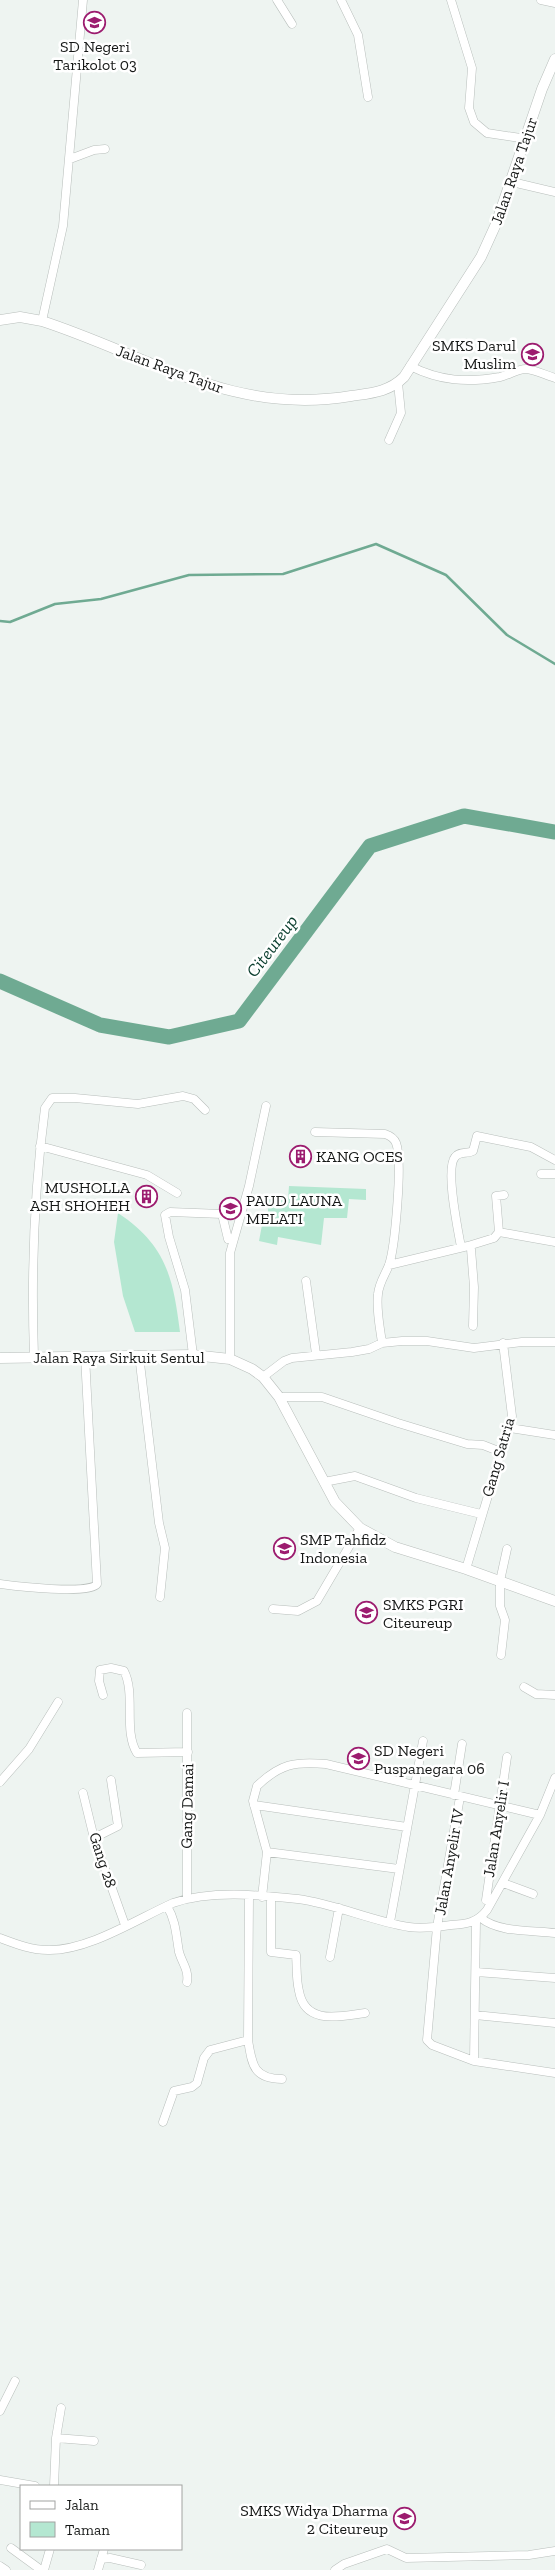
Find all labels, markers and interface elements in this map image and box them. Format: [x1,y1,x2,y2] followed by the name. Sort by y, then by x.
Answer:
[83,10,107,34] school or university icon: SD Negeri Tarikolot 03
[53,37,137,74] place label: SD Negeri Tarikolot 03
[487,114,541,227] street label: Jalan Raya Tajur
[432,336,516,373] place label: SMKS Darul Muslim
[114,341,227,397] street label: Jalan Raya Tajur
[520,342,544,366] school or university icon: SMKS Darul Muslim
[242,911,302,981] water label: Citeureup
[288,1144,312,1168] building icon: KANG OCES
[316,1147,403,1166] place label: KANG OCES
[30,1178,131,1215] place label: MUSHOLLA ASH SHOHEH
[134,1184,158,1208] building icon: MUSHOLLA ASH SHOHEH
[246,1191,343,1228] place label: PAUD LAUNA MELATI
[218,1197,242,1221] school or university icon: PAUD LAUNA MELATI
[33,1348,205,1367] street label: Jalan Raya Sirkuit Sentul
[478,1415,518,1499] street label: Gang Satria
[300,1530,386,1567] place label: SMP Tahfidz Indonesia
[272,1536,296,1560] school or university icon: SMP Tahfidz Indonesia
[383,1595,463,1632] place label: SMKS PGRI Citeureup
[355,1601,379,1625] school or university icon: SMKS PGRI Citeureup
[374,1741,485,1778] place label: SD Negeri Puspanegara 06
[346,1747,370,1771] school or university icon: SD Negeri Puspanegara 06
[177,1763,197,1849] street label: Gang Damai
[479,1779,513,1879] street label: Jalan Anyelir I
[430,1807,468,1917] street label: Jalan Anyelir IV
[85,1830,121,1890] street label: Gang 28
[20,2485,182,2550] legend
[65,2496,99,2514] text: Jalan
[240,2501,388,2538] place label: SMKS Widya Dharma 2 Citeureup
[392,2507,416,2531] school or university icon: SMKS Widya Dharma 2 Citeureup
[65,2521,110,2539] text: Taman

